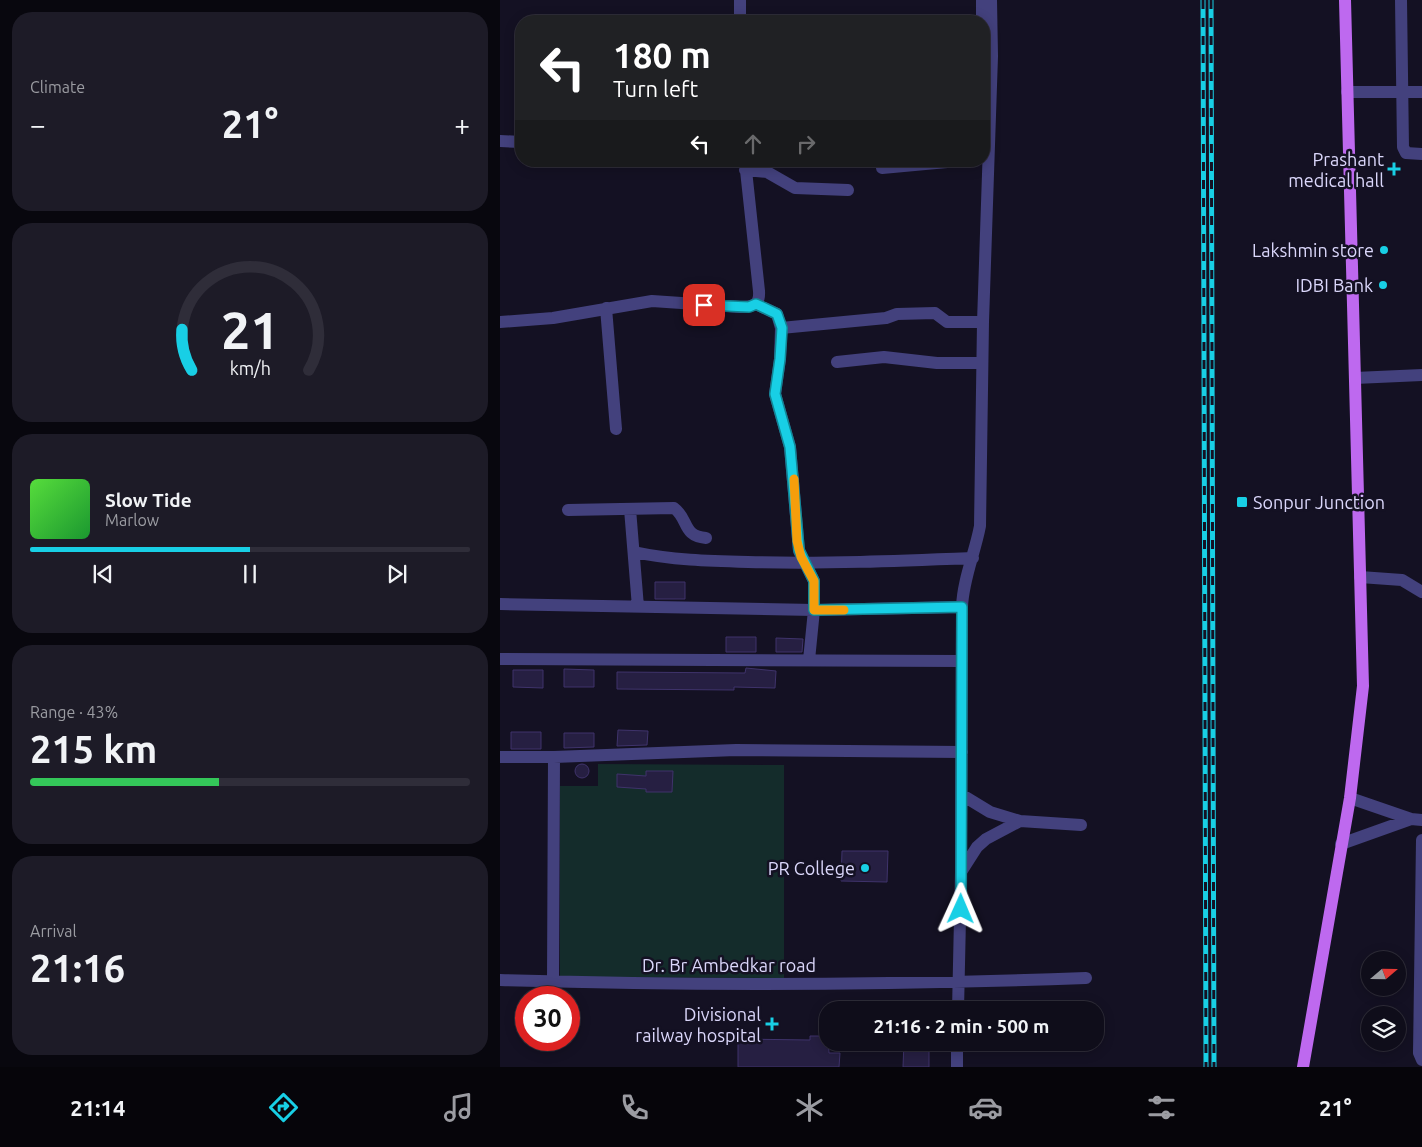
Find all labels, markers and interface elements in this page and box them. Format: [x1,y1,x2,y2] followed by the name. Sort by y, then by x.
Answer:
[530,35,595,100] icon: left
[613,35,711,75] text: 180 m
[613,76,698,101] text: Turn left
[30,78,85,96] text: Climate
[222,103,278,145] text: 21°
[30,109,46,140] text: −
[454,109,470,140] text: +
[686,130,714,158] icon: left
[739,130,767,158] icon: ahead
[792,130,820,158] icon: right
[1288,149,1384,190] place label: Prashant medical hall
[1388,163,1400,175] marker: Prashant medical hall
[1252,240,1374,260] place label: Lakshmin store
[1378,244,1390,256] marker: Lakshmin store
[1295,275,1373,295] place label: IDBI Bank
[1377,279,1389,291] marker: IDBI Bank
[683,284,725,326] pin
[690,291,718,319] icon: arrive
[221,301,279,359] text: 21
[229,358,271,378] text: km/h
[105,489,192,511] text: Slow Tide
[1253,492,1385,512] place label: Sonpur Junction
[1235,495,1249,509] marker: Sonpur Junction
[105,511,159,529] text: Marlow
[89,560,117,588] icon: previous
[236,560,264,588] icon: pause
[383,560,411,588] icon: next
[30,703,118,721] text: Range · 43%
[30,728,157,770] text: 215 km
[768,858,855,878] place label: PR College
[859,862,871,874] marker: PR College
[934,882,986,934] position arrow
[30,922,77,940] text: Arrival
[30,947,125,989] text: 21:16
[1361,951,1406,996] north arrow
[1361,951,1406,1051] map controls
[642,955,816,975] street label: Dr. Br Ambedkar road
[515,986,580,1051] speed limit sign: 30
[635,1004,761,1045] place label: Divisional railway hospital
[1361,1006,1406,1051] button: layers
[874,1015,1049,1037] text: 21:16 · 2 min · 500 m
[765,1017,779,1031] marker: Divisional railway hospital
[266,1090,301,1125] icon: directions
[441,1090,476,1125] icon: music
[617,1090,652,1125] icon: phone
[792,1090,827,1125] icon: climate
[968,1090,1003,1125] icon: car
[1144,1090,1179,1125] icon: filters
[70,1095,125,1120] text: 21:14
[1319,1095,1352,1120] text: 21°

